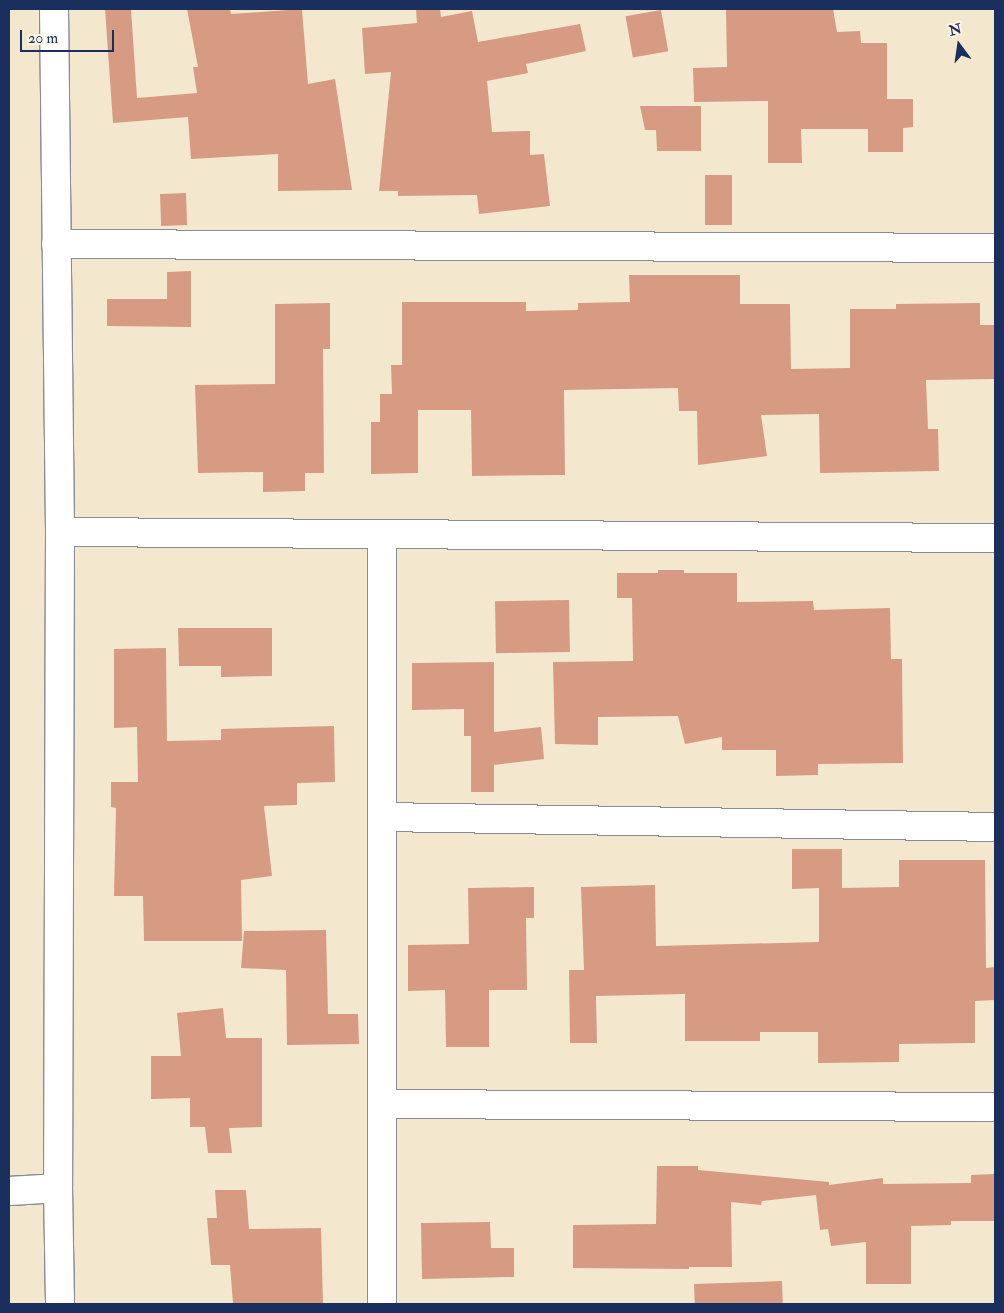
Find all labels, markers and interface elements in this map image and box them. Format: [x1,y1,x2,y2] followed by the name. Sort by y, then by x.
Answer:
[22,20,116,52] scale bar
[934,20,984,70] north arrow
[947,20,963,40] text: N
[28,29,58,48] text: 20 m

